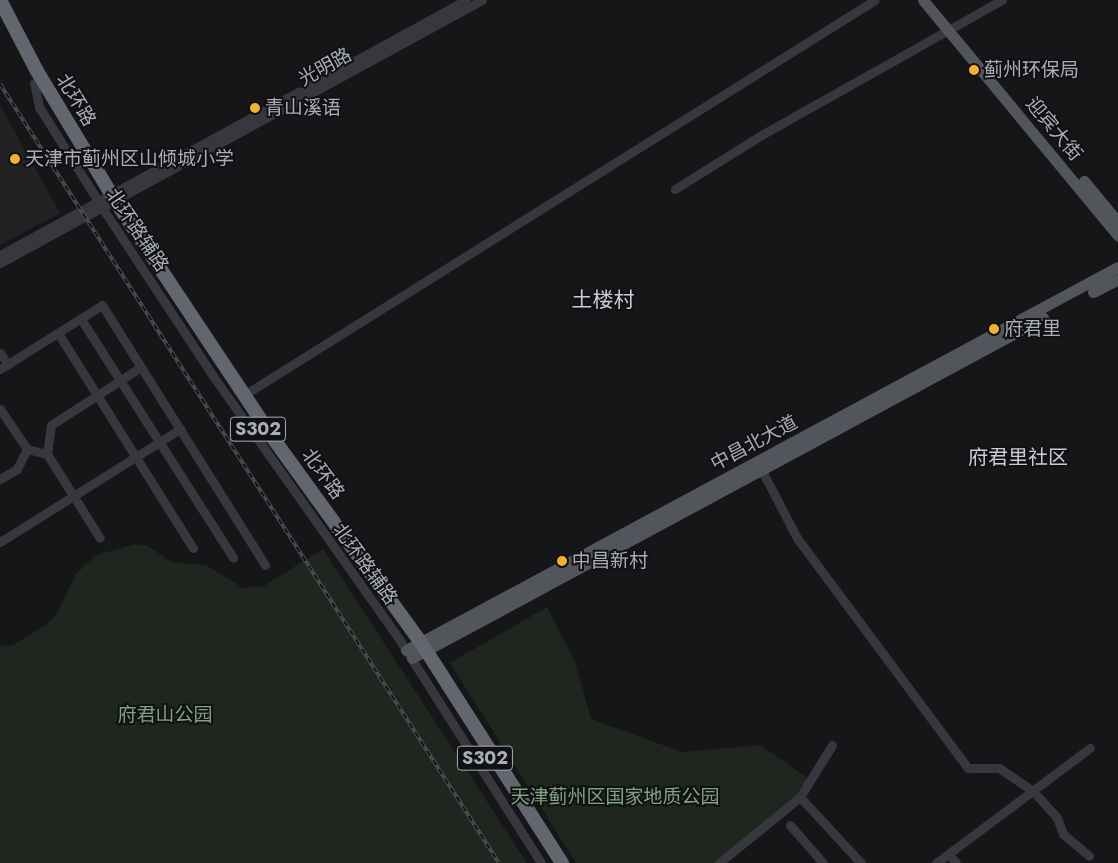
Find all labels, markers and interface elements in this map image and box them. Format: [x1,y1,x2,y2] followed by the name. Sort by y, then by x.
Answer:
[295,43,355,91] street label: 光明路
[984,59,1079,81] place label: 蓟州环保局
[968,64,980,76] marker: 蓟州环保局
[52,70,100,130] street label: 北环路
[1021,93,1087,165] street label: 迎宾大街
[265,97,341,119] place label: 青山溪语
[249,102,261,114] marker: 青山溪语
[25,148,234,170] place label: 天津市蓟州区山倾城小学
[9,153,21,165] marker: 天津市蓟州区山倾城小学
[101,184,173,276] street label: 北环路辅路
[572,287,634,313] district label: 土楼村
[1004,318,1061,340] place label: 府君里
[988,323,1000,335] marker: 府君里
[707,411,801,475] street label: 中昌北大道
[229,414,287,444] road number: S302
[297,444,349,504] street label: 北环路
[968,445,1068,469] district label: 府君里社区
[328,519,402,609] street label: 北环路辅路
[572,550,648,572] place label: 中昌新村
[556,555,568,567] marker: 中昌新村
[118,704,212,726] park label: 府君山公园
[456,742,514,774] road number: S302
[511,786,719,808] park label: 天津蓟州区国家地质公园

